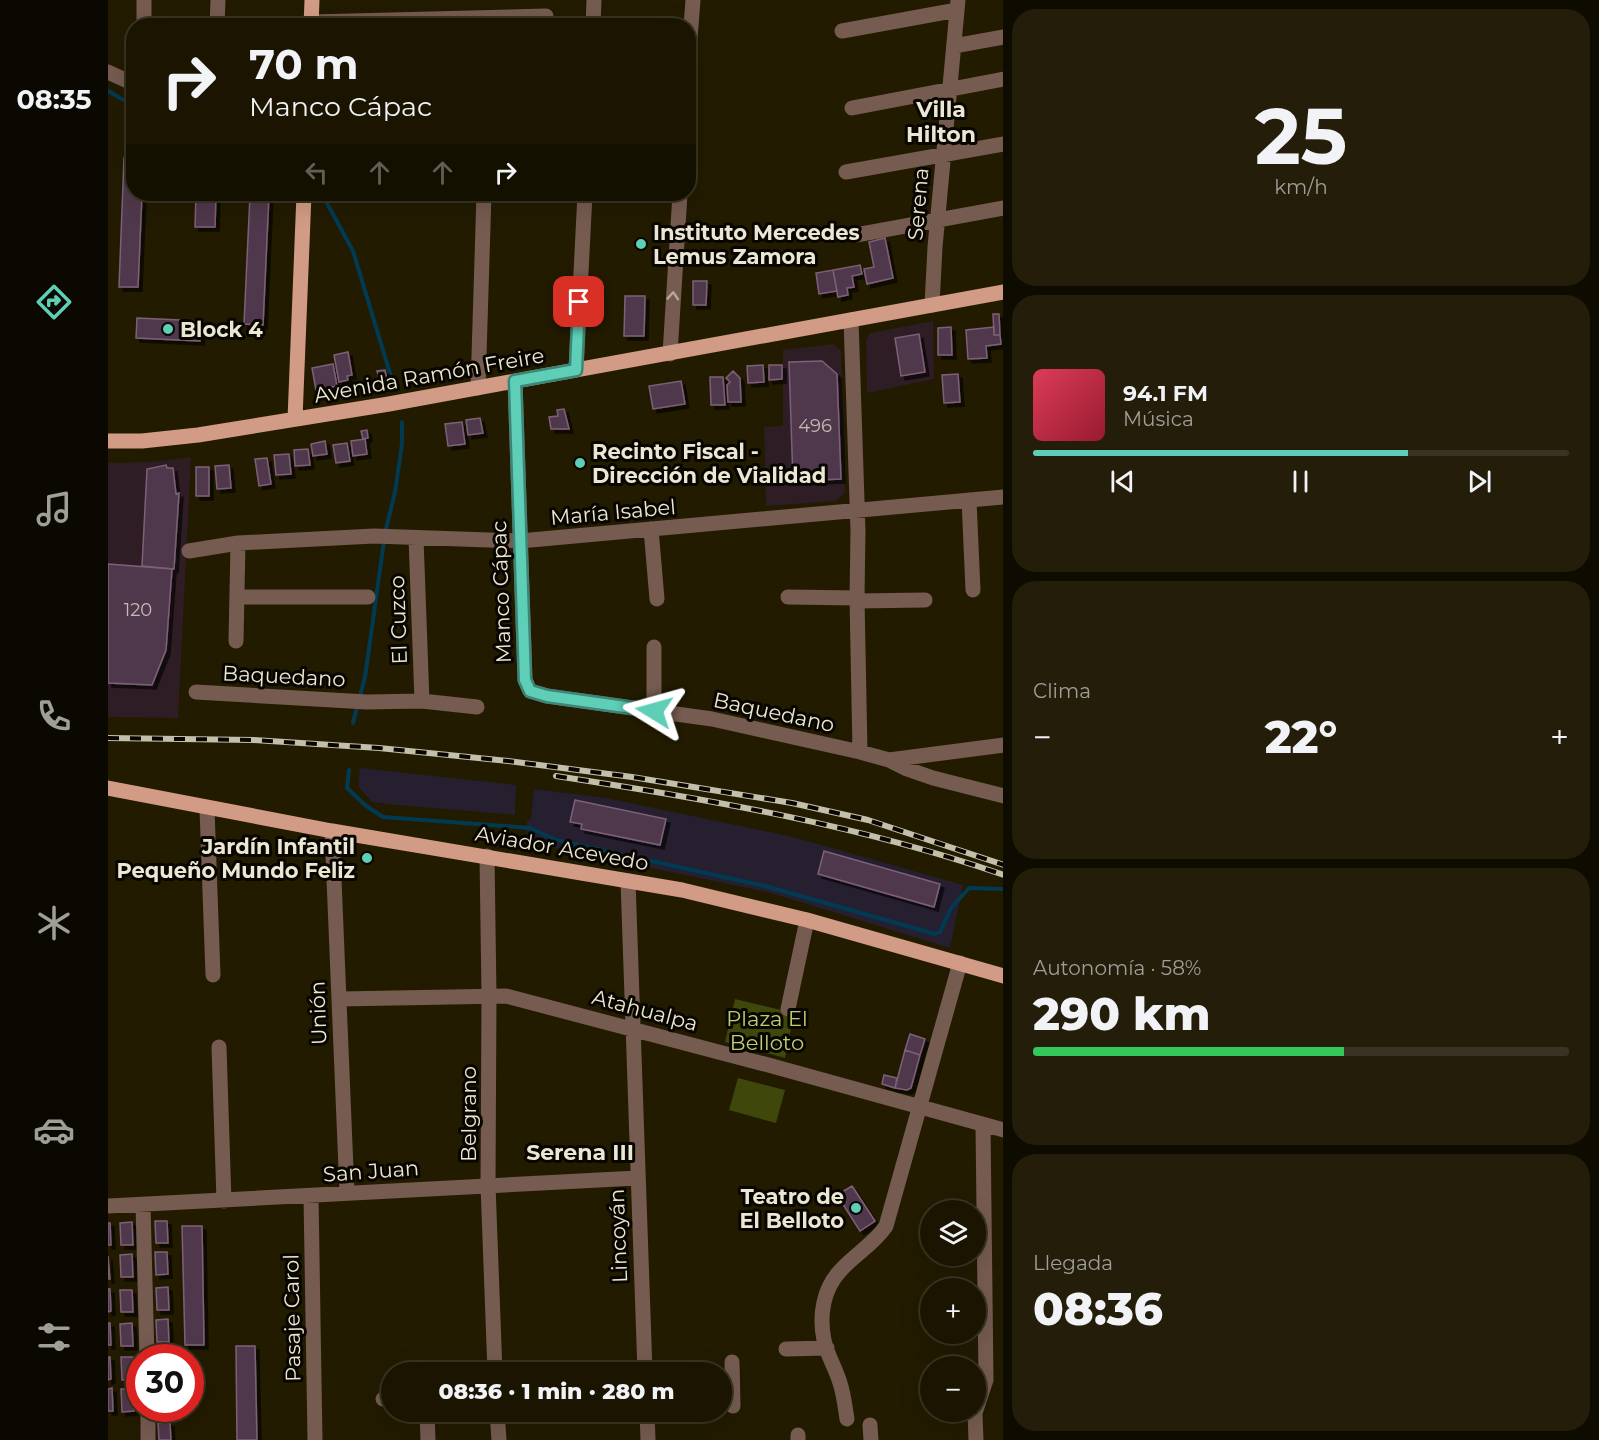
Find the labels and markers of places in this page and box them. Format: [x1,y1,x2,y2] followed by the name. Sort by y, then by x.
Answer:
[653,220,860,269] place label: Instituto Mercedes Lemus Zamora
[634,237,648,251] marker: Instituto Mercedes Lemus Zamora
[553,276,604,327] pin
[180,317,263,342] place label: Block 4
[161,322,175,336] marker: Block 4
[592,439,826,488] place label: Recinto Fiscal - Dirección de Vialidad
[573,456,587,470] marker: Recinto Fiscal - Dirección de Vialidad
[116,834,355,883] place label: Jardín Infantil Pequeño Mundo Feliz
[360,851,374,865] marker: Jardín Infantil Pequeño Mundo Feliz
[739,1184,844,1233] place label: Teatro de El Belloto
[849,1201,863,1215] marker: Teatro de El Belloto

